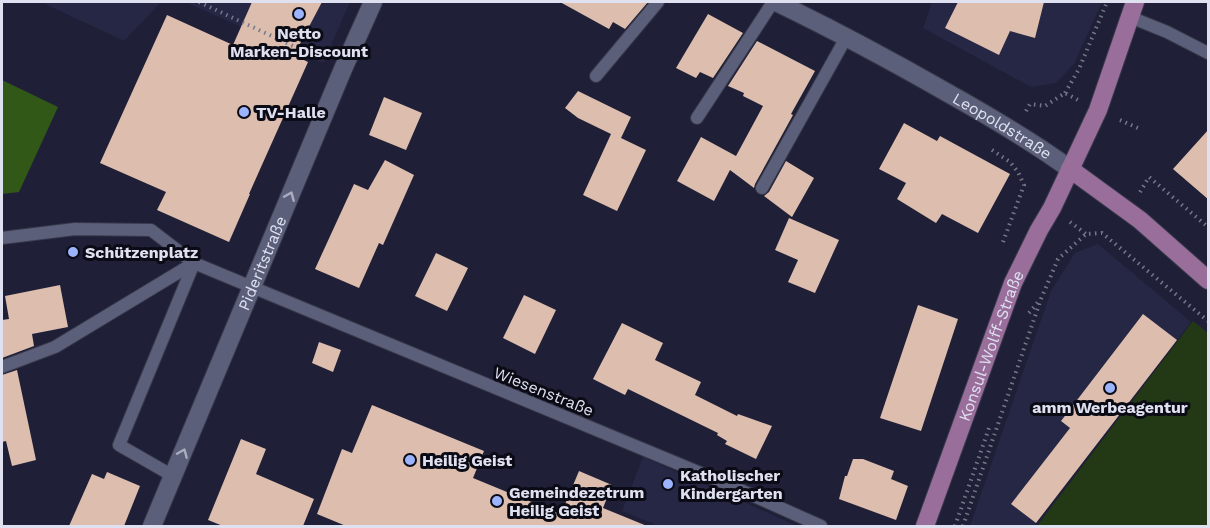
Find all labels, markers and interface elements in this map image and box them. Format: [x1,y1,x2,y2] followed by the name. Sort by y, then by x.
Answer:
[292,7,306,21] marker: Netto Marken-Discount
[230,24,368,61] place label: Netto Marken-Discount
[949,89,1055,163] street label: Leopoldstraße
[256,103,326,122] place label: TV-Halle
[237,105,251,119] marker: TV-Halle
[283,191,295,202] one-way arrow
[234,213,290,313] street label: Pideritstraße
[85,243,198,262] place label: Schützenplatz
[66,245,80,259] marker: Schützenplatz
[955,267,1028,424] street label: Konsul-Wolff-Straße
[491,363,597,420] street label: Wiesenstraße
[1103,381,1117,395] marker: amm Werbeagentur
[1032,398,1188,417] place label: amm Werbeagentur
[176,448,188,459] one-way arrow
[422,451,512,470] place label: Heilig Geist
[403,453,417,467] marker: Heilig Geist
[680,466,783,503] place label: Katholischer Kindergarten
[661,477,675,491] marker: Katholischer Kindergarten
[509,483,644,520] place label: Gemeindezetrum Heilig Geist
[490,494,504,508] marker: Gemeindezetrum Heilig Geist

